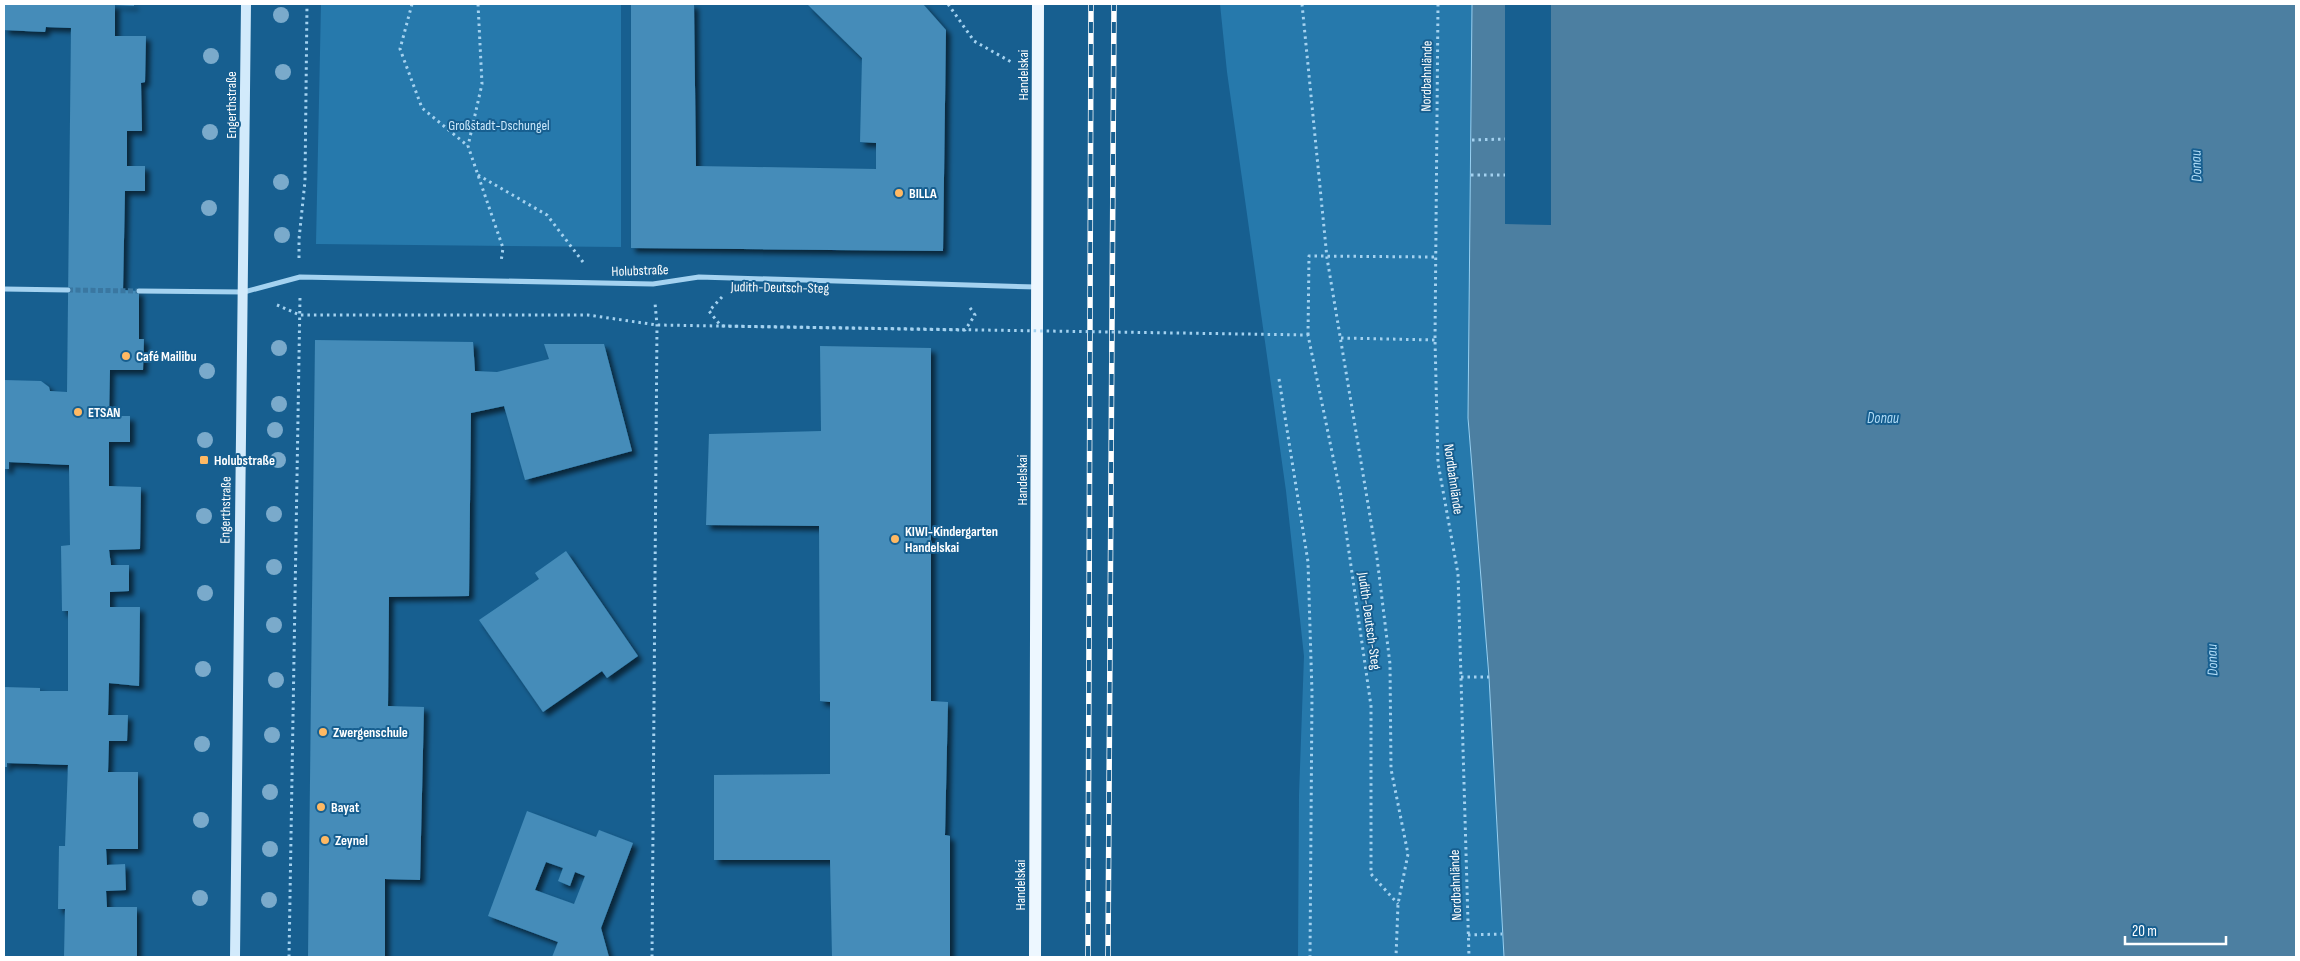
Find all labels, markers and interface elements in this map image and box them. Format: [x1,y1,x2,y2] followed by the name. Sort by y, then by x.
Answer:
[1417,40,1436,112] street label: Nordbahnlände
[1015,50,1032,100] street label: Handelskai
[223,71,240,139] street label: Engerthstraße
[448,117,550,134] park label: Großstadt-Dschungel
[2186,149,2207,182] water label: Donau
[909,185,937,202] place label: BILLA
[893,187,905,199] marker: BILLA
[611,261,669,280] street label: Holubstraße
[730,278,830,297] street label: Judith-Deutsch-Steg
[136,348,197,365] place label: Café Mailibu
[120,350,132,362] marker: Café Mailibu
[88,404,121,421] place label: ETSAN
[72,406,84,418] marker: ETSAN
[1867,409,1900,428] water label: Donau
[1440,443,1467,516] street label: Nordbahnlände
[214,452,275,469] place label: Holubstraße
[198,454,210,466] marker: Holubstraße
[1014,455,1031,505] street label: Handelskai
[216,476,235,544] street label: Engerthstraße
[905,523,998,556] place label: KIWI-Kindergarten Handelskai
[889,533,901,545] marker: KIWI-Kindergarten Handelskai
[1354,570,1385,671] street label: Judith-Deutsch-Steg
[2202,643,2223,676] water label: Donau
[333,724,408,741] place label: Zwergenschule
[317,726,329,738] marker: Zwergenschule
[331,799,360,816] place label: Bayat
[315,801,327,813] marker: Bayat
[335,832,368,849] place label: Zeynel
[319,834,331,846] marker: Zeynel
[1446,849,1465,921] street label: Nordbahnlände
[1012,860,1029,910] street label: Handelskai
[2125,914,2226,946] scale bar
[2132,922,2157,941] text: 20 m

